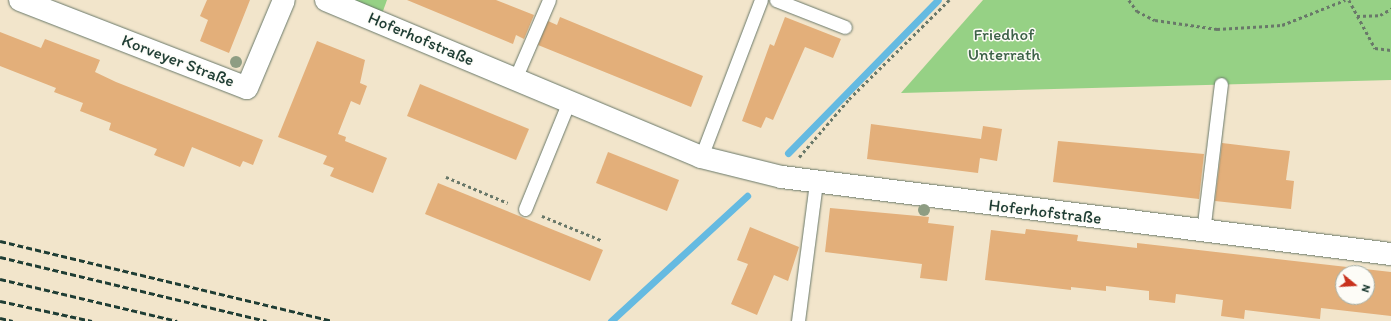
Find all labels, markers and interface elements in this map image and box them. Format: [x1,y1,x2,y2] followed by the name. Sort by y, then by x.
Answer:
[365,7,477,71] street label: Hoferhofstraße
[968,25,1040,65] park label: Friedhof Unterrath
[119,30,237,92] street label: Korveyer Straße
[987,195,1103,229] street label: Hoferhofstraße
[1335,265,1375,305] north arrow
[1359,283,1373,294] text: N

